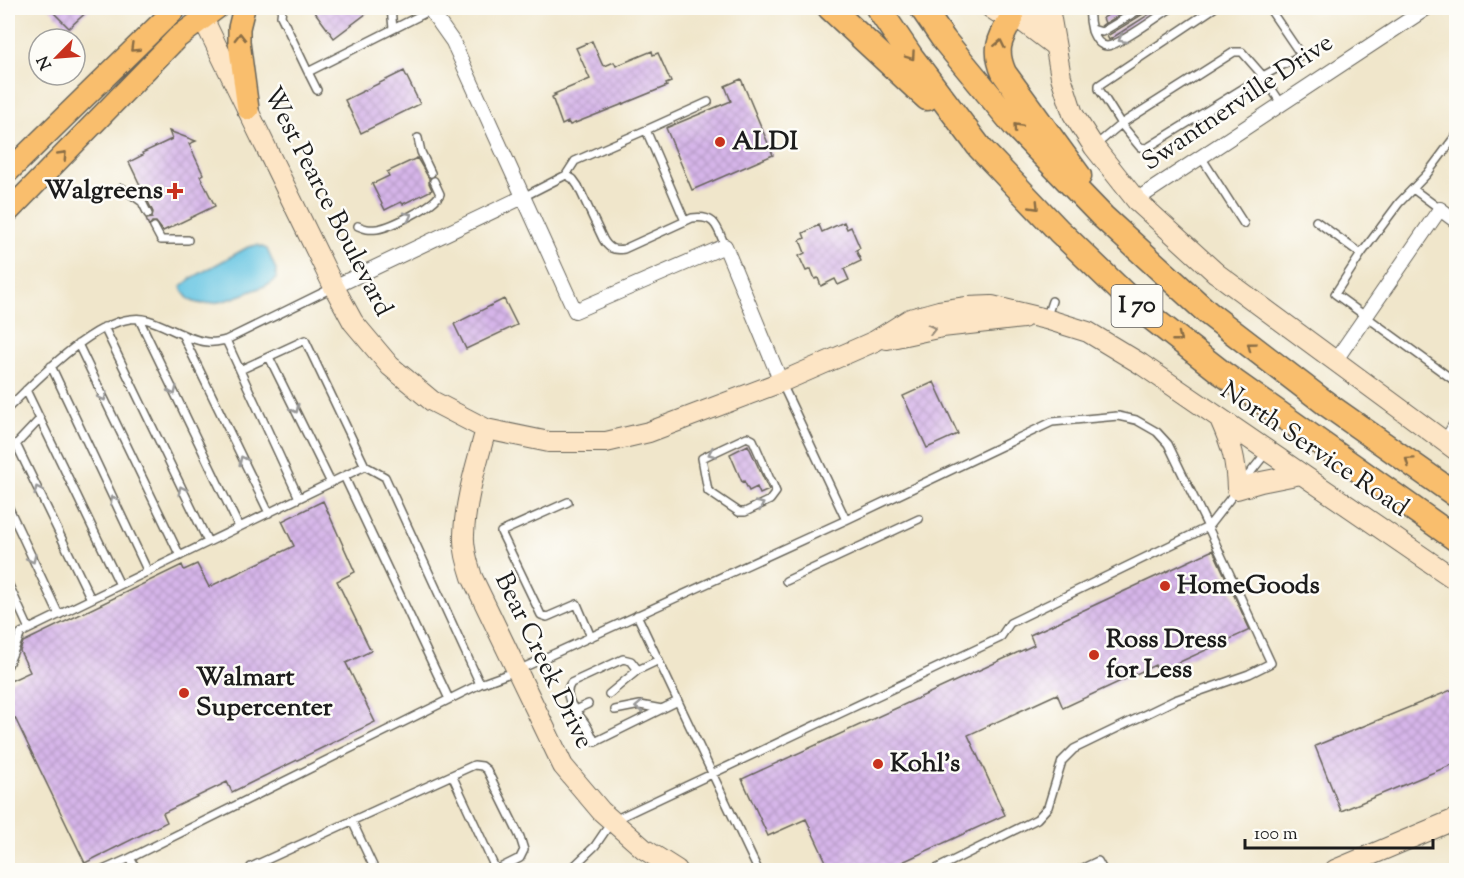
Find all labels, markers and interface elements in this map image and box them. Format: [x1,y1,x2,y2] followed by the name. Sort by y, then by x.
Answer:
[1135,25,1341,181] street label: Swantnerville Drive
[27,27,87,87] north arrow
[1118,32,1128,44] one-way arrow
[234,33,246,42] one-way arrow
[993,39,1006,49] one-way arrow
[130,41,141,52] one-way arrow
[904,49,915,60] one-way arrow
[32,51,59,73] text: N
[253,81,401,324] street label: West Pearce Boulevard
[732,124,798,161] place label: ALDI
[1013,124,1024,134] one-way arrow
[713,135,727,149] marker: ALDI
[56,151,67,161] one-way arrow
[44,173,163,210] place label: Walgreens
[168,184,182,198] marker: Walgreens
[1028,199,1039,209] one-way arrow
[402,212,412,223] one-way arrow
[1112,285,1162,327] road number: I 70
[927,324,937,337] one-way arrow
[1171,331,1182,342] one-way arrow
[1247,342,1258,353] one-way arrow
[1212,373,1416,527] street label: North Service Road
[166,384,178,395] one-way arrow
[96,390,107,401] one-way arrow
[288,403,299,414] one-way arrow
[708,446,719,458] one-way arrow
[239,456,251,467] one-way arrow
[1404,457,1415,468] one-way arrow
[34,485,45,496] one-way arrow
[178,485,190,496] one-way arrow
[109,495,121,506] one-way arrow
[753,501,764,513] one-way arrow
[25,552,37,563] one-way arrow
[484,567,602,755] street label: Bear Creek Drive
[1177,568,1320,605] place label: HomeGoods
[1158,579,1172,593] marker: HomeGoods
[1106,622,1227,689] place label: Ross Dress for Less
[1087,648,1101,662] marker: Ross Dress for Less
[196,660,333,727] place label: Walmart Supercenter
[177,686,191,700] marker: Walmart Supercenter
[634,701,643,714] one-way arrow
[890,746,960,783] place label: Kohl's
[871,757,885,771] marker: Kohl's
[1245,812,1432,850] scale bar
[1254,822,1298,848] text: 100 m

